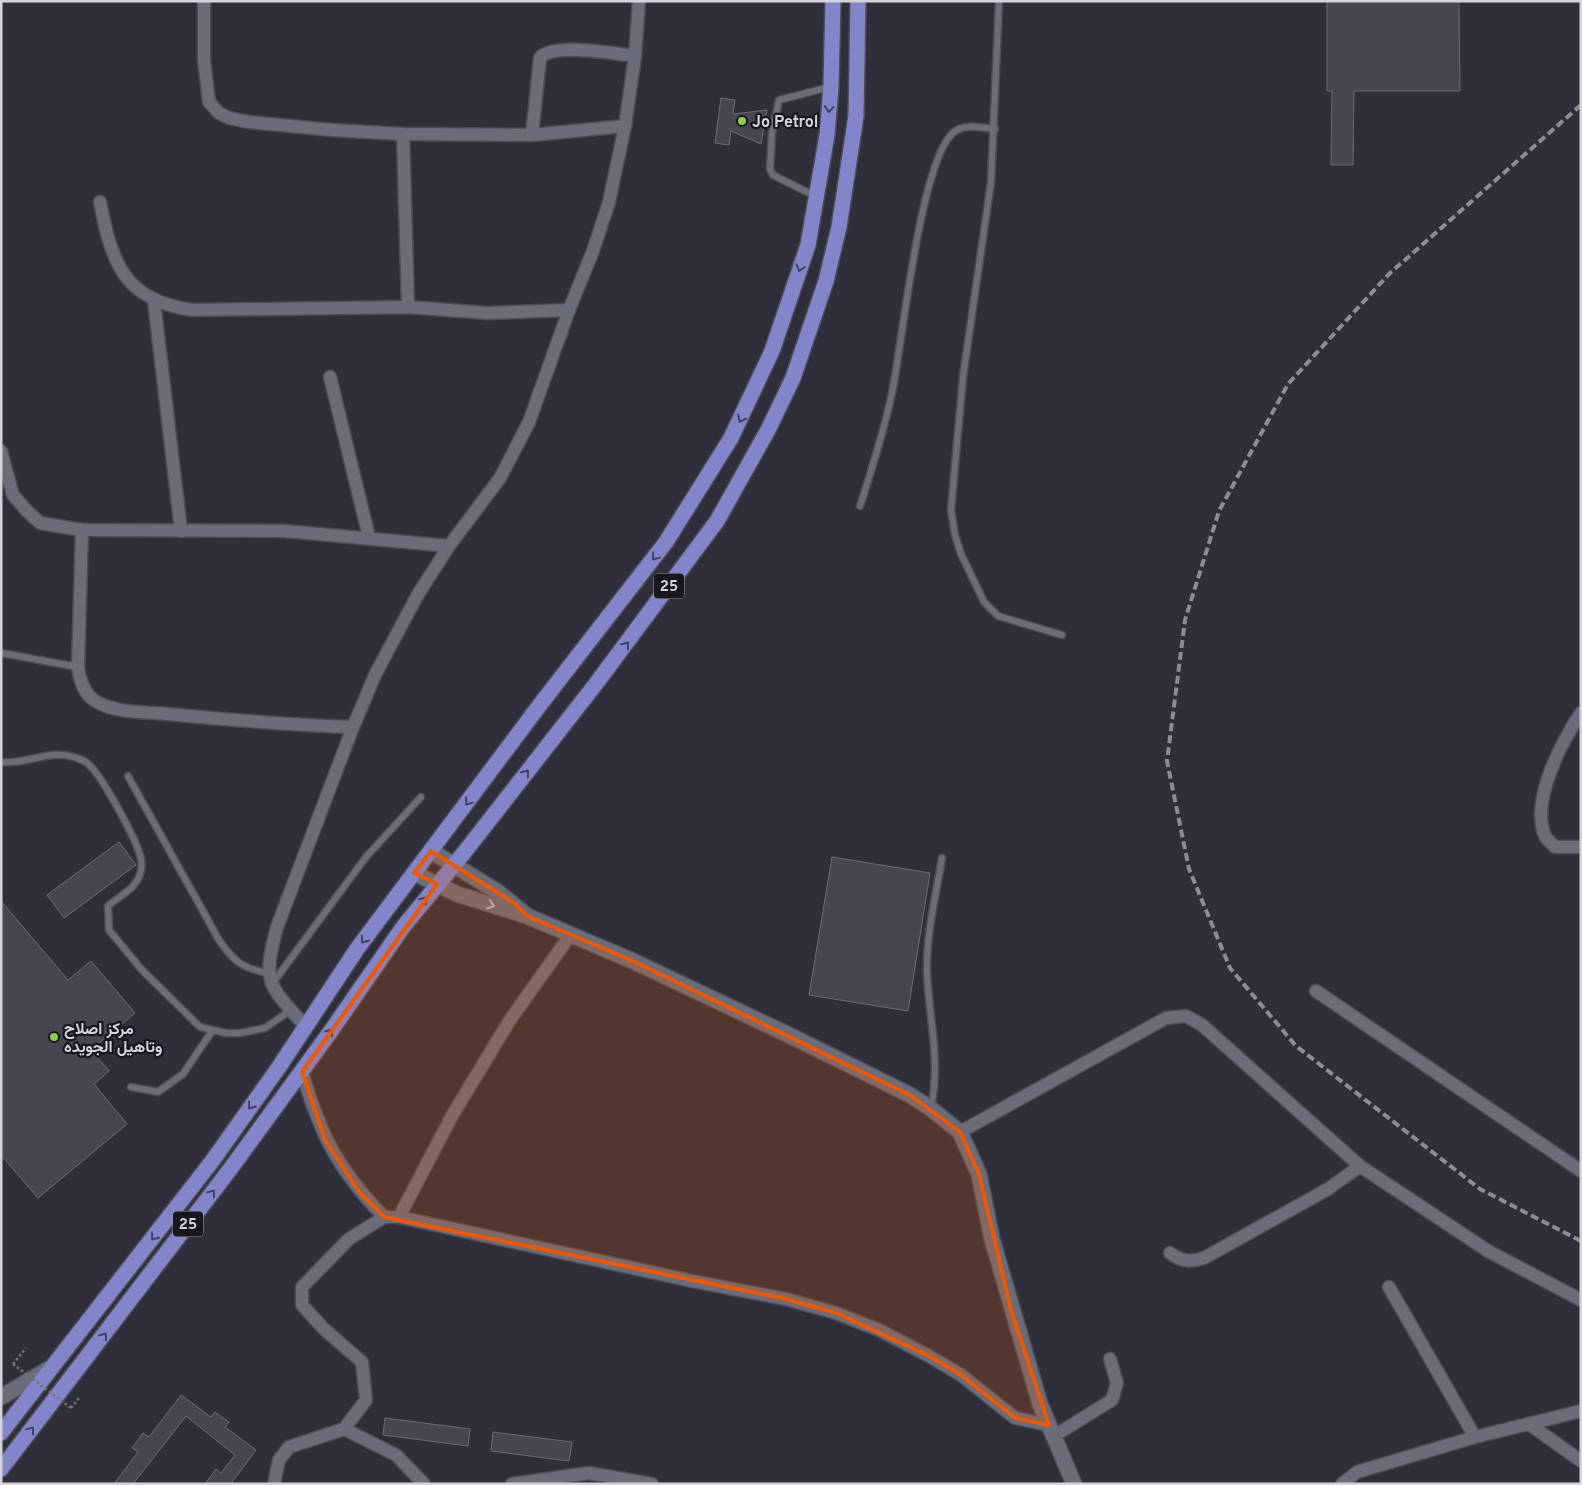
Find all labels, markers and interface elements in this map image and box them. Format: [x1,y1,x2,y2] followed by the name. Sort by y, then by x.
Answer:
[824,105,835,113] one-way arrow
[752,113,818,133] place label: Jo Petrol
[736,115,748,127] marker: Jo Petrol
[796,263,806,272] one-way arrow
[737,414,747,423] one-way arrow
[652,551,661,561] one-way arrow
[654,574,684,598] road number: 25
[620,642,628,651] one-way arrow
[521,770,529,779] one-way arrow
[466,796,474,805] one-way arrow
[419,897,427,906] one-way arrow
[486,900,494,910] one-way arrow
[361,934,370,944] one-way arrow
[64,1020,162,1058] place label: مركز اصلاح وتاهيل الجويده
[324,1028,333,1038] one-way arrow
[48,1031,60,1043] marker: مركز اصلاح وتاهيل الجويده
[248,1101,257,1110] one-way arrow
[206,1189,215,1199] one-way arrow
[173,1212,203,1236] road number: 25
[150,1231,159,1240] one-way arrow
[98,1333,106,1342] one-way arrow
[25,1427,33,1436] one-way arrow

